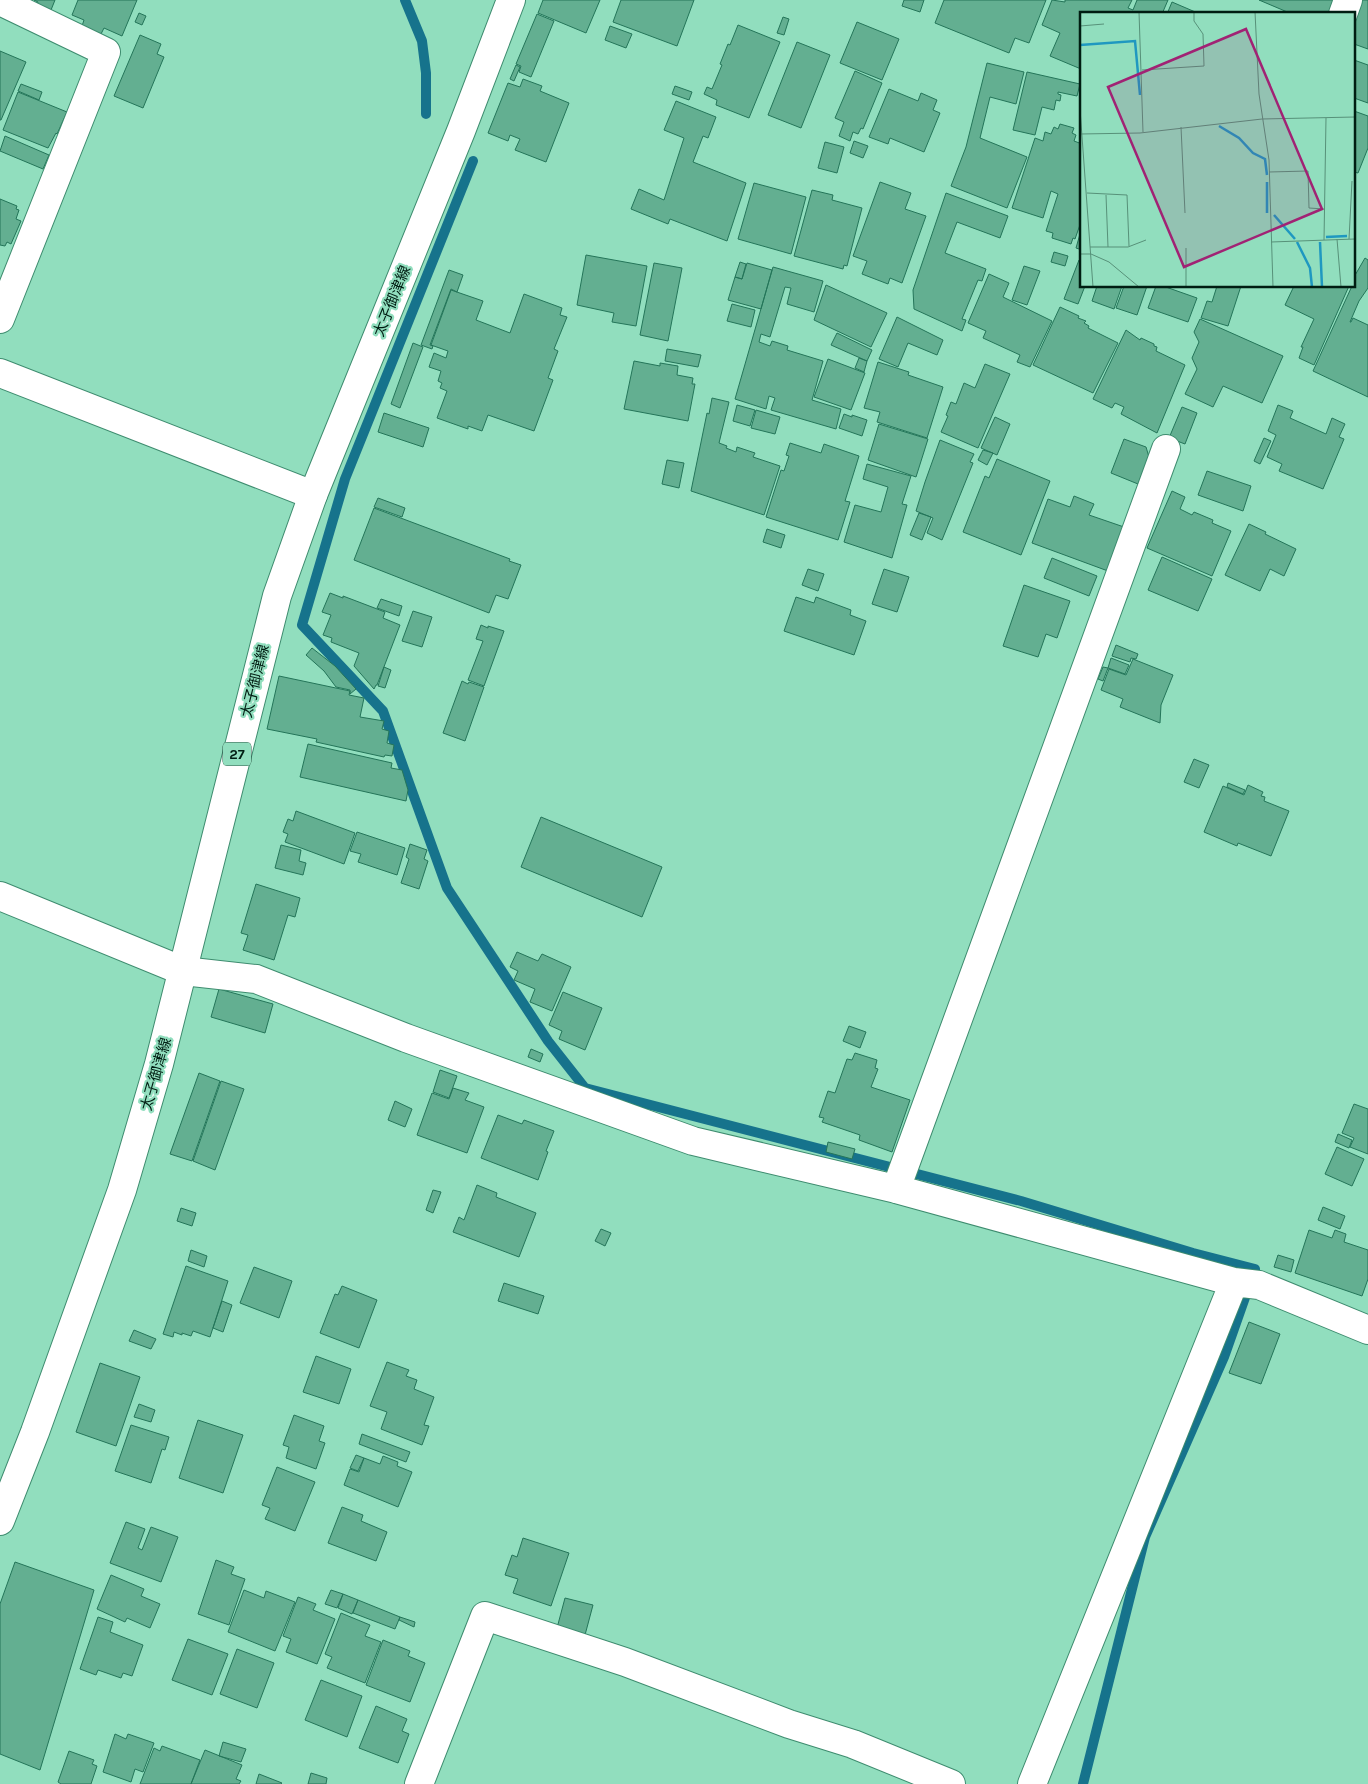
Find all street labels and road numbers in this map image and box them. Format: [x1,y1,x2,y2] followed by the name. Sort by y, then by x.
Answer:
[370,263,414,339] street label: 太子御津線
[237,642,273,720] street label: 太子御津線
[223,742,251,766] road number: 27
[137,1035,175,1113] street label: 太子御津線

